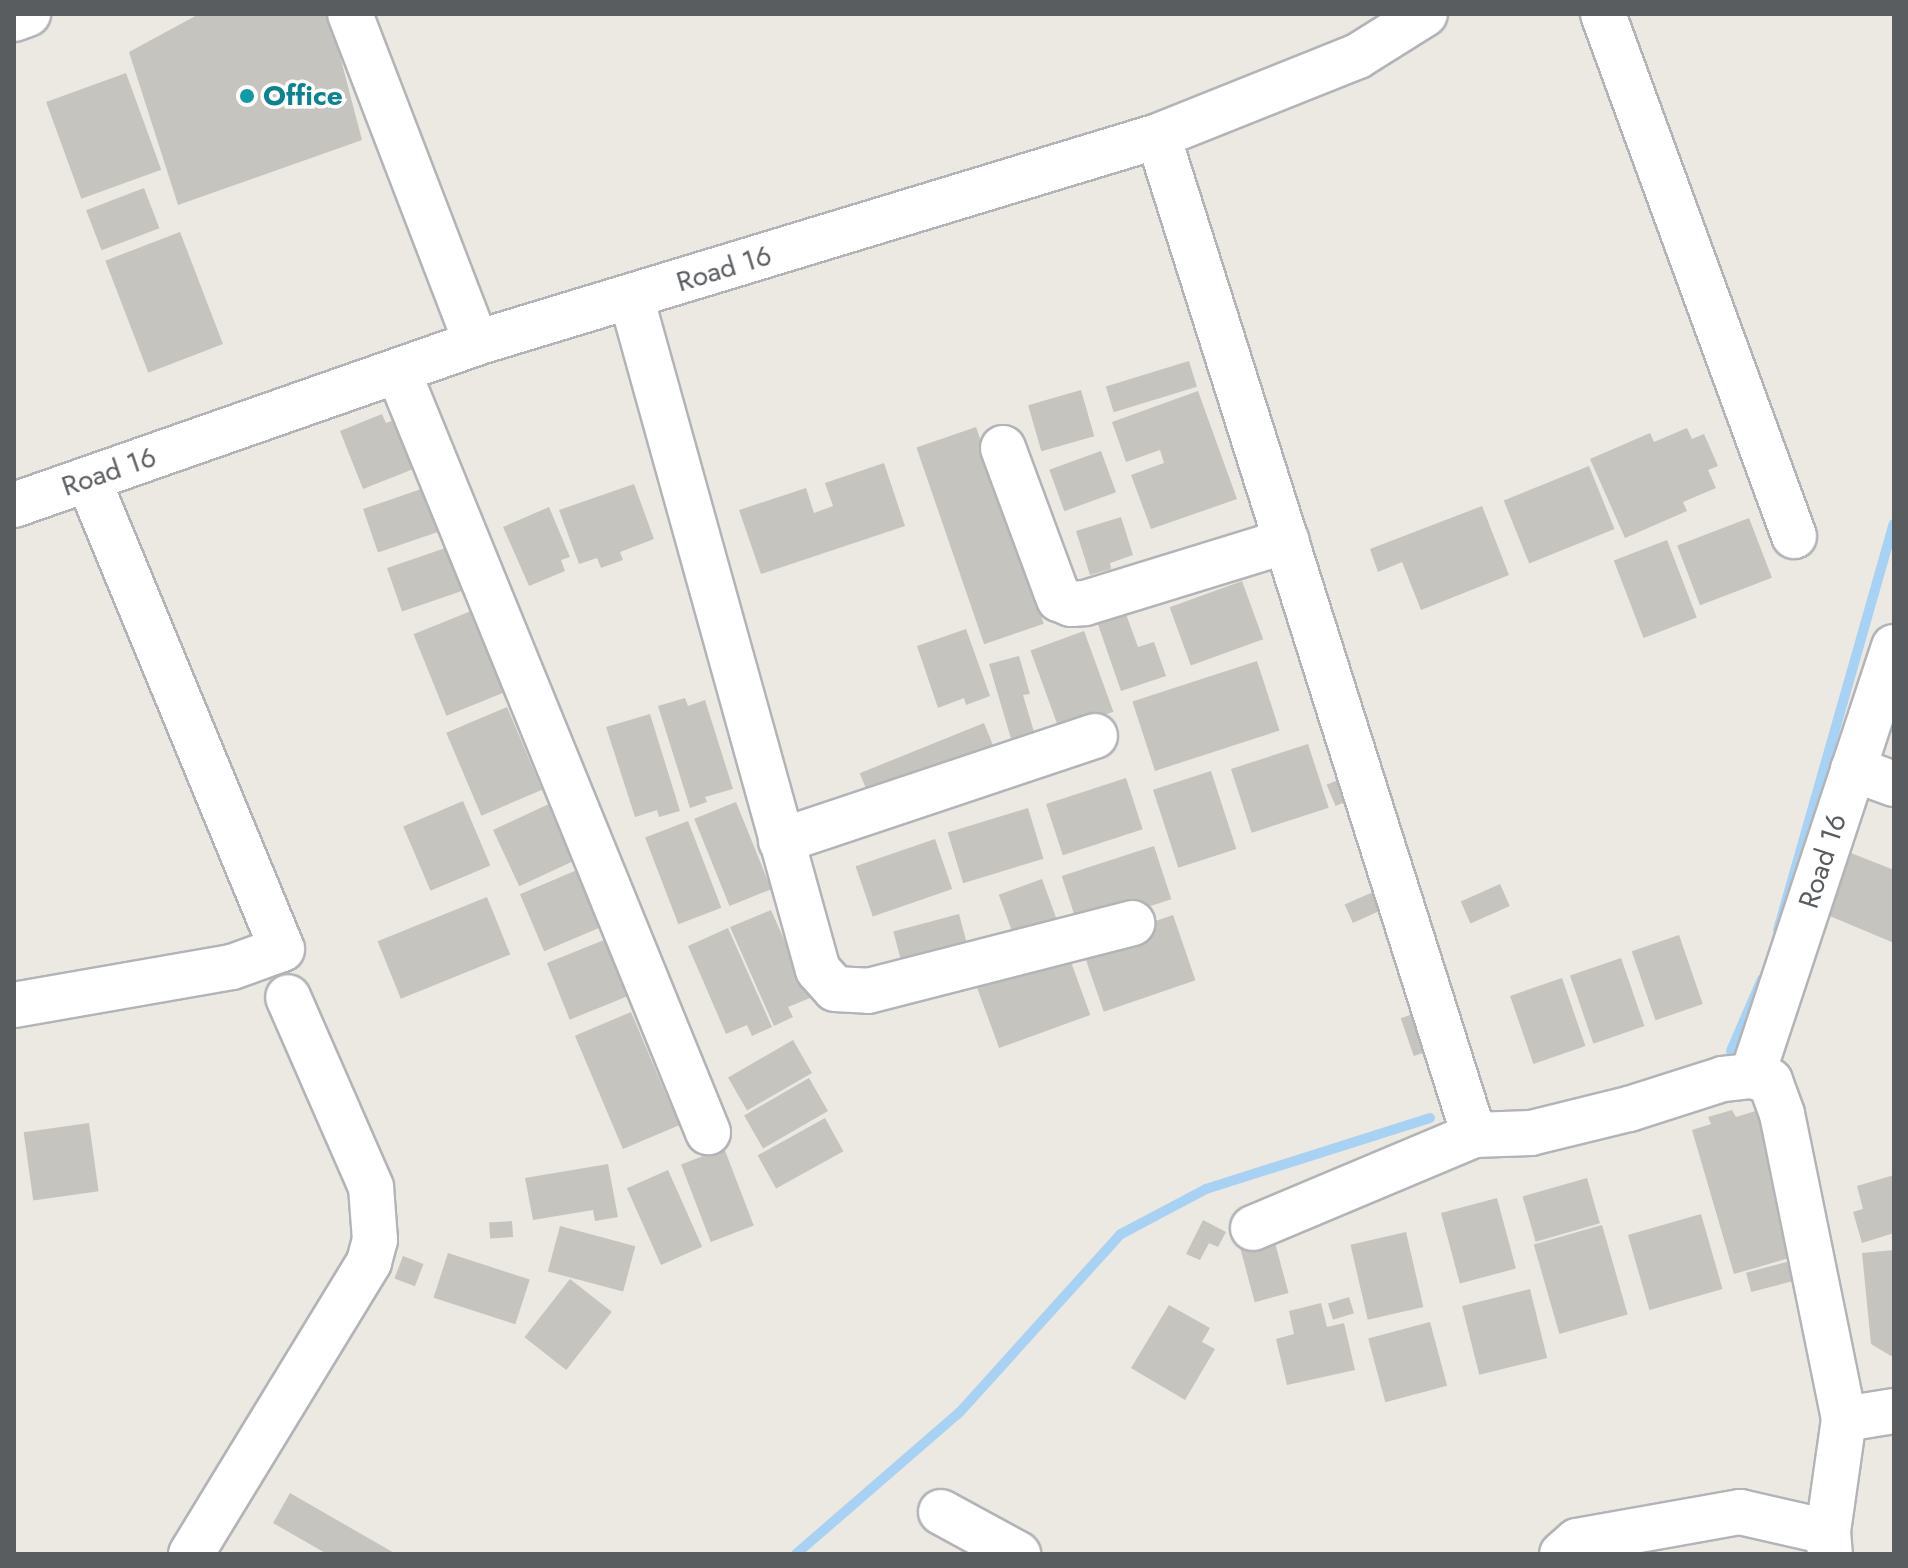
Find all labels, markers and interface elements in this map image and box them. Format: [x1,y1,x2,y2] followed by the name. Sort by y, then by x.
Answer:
[263,79,343,113] place label: Office
[238,87,256,105] marker: Office
[672,239,776,299] street label: Road 16
[57,440,161,504] street label: Road 16
[1792,809,1854,913] street label: Road 16

